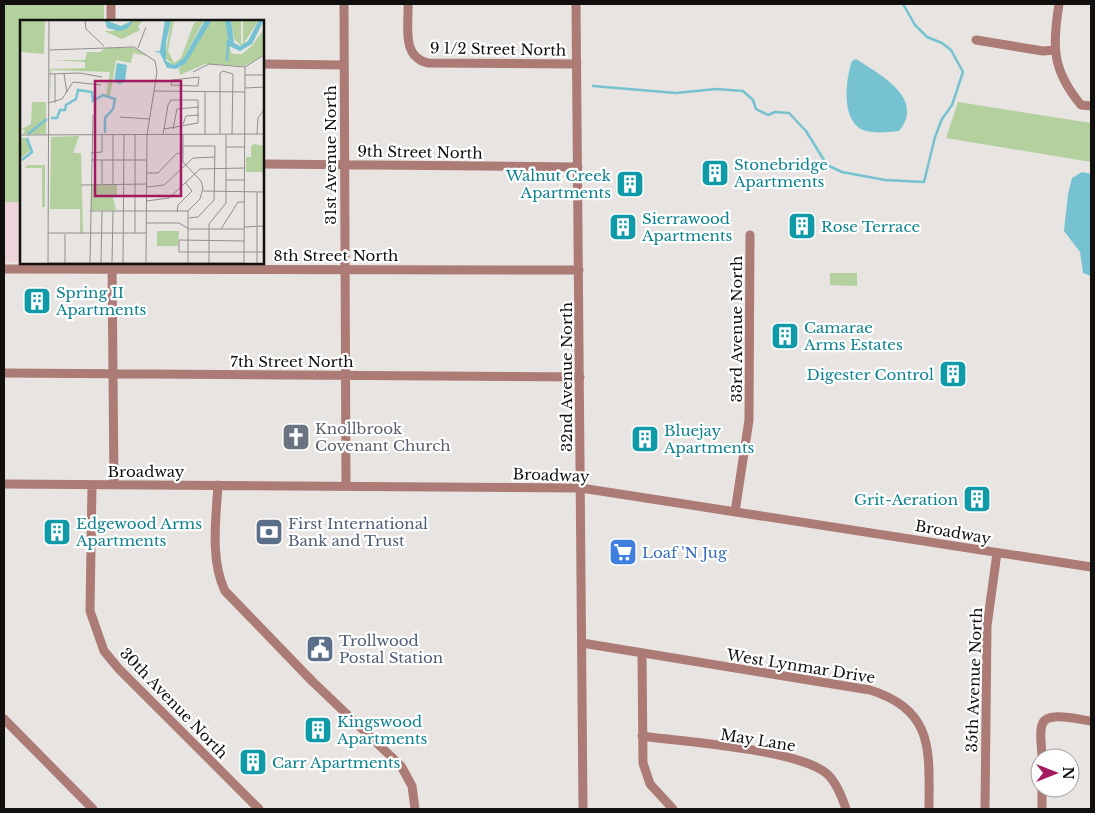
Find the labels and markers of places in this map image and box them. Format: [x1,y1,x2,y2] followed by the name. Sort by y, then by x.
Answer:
[733,155,828,191] place label: Stonebridge Apartments
[700,158,730,188] building icon: Stonebridge Apartments
[505,166,612,202] place label: Walnut Creek Apartments
[615,169,645,199] building icon: Walnut Creek Apartments
[641,209,733,245] place label: Sierrawood Apartments
[787,211,817,241] building icon: Rose Terrace
[608,212,638,242] building icon: Sierrawood Apartments
[821,217,920,236] place label: Rose Terrace
[55,283,147,319] place label: Spring II Apartments
[22,286,52,316] building icon: Spring II Apartments
[803,318,903,354] place label: Camarae Arms Estates
[770,321,800,351] building icon: Camarae Arms Estates
[938,359,968,389] building icon: Digester Control
[806,365,934,384] place label: Digester Control
[315,419,451,455] place label: Knollbrook Covenant Church
[663,421,755,457] place label: Bluejay Apartments
[281,422,311,452] church icon: Knollbrook Covenant Church
[630,424,660,454] building icon: Bluejay Apartments
[962,484,992,514] building icon: Grit-Aeration
[854,490,958,509] place label: Grit-Aeration
[75,514,202,550] place label: Edgewood Arms Apartments
[288,514,428,550] place label: First International Bank and Trust
[42,517,72,547] building icon: Edgewood Arms Apartments
[254,517,284,547] bank icon: First International Bank and Trust
[608,537,638,567] supermarket icon: Loaf 'N Jug
[642,543,728,562] place label: Loaf 'N Jug
[339,631,443,667] place label: Trollwood Postal Station
[305,634,335,664] public building icon: Trollwood Postal Station
[336,712,428,748] place label: Kingswood Apartments
[303,715,333,745] building icon: Kingswood Apartments
[238,747,268,777] building icon: Carr Apartments
[272,753,401,772] place label: Carr Apartments

